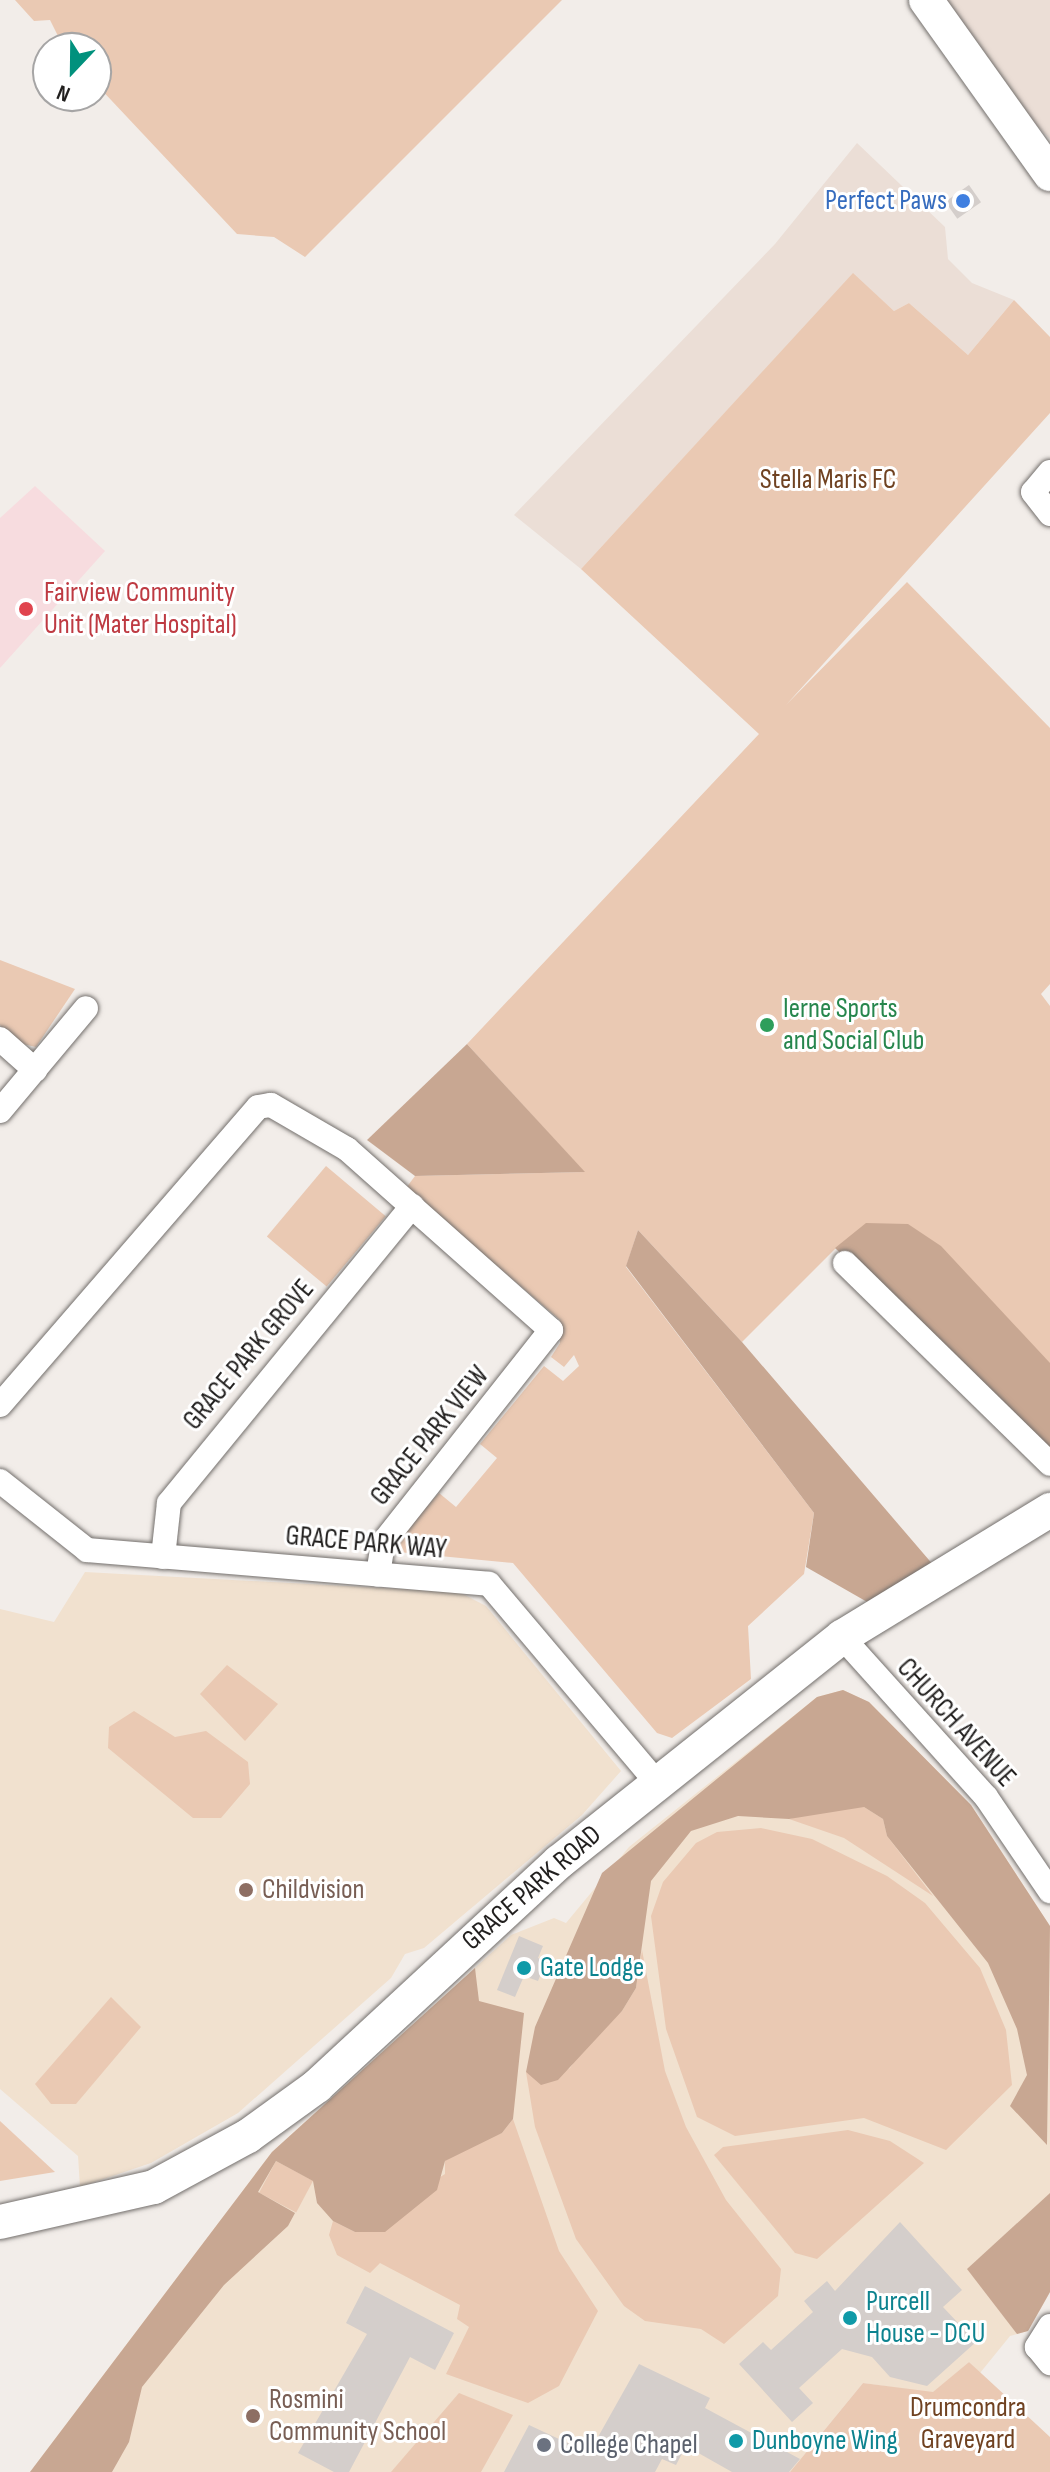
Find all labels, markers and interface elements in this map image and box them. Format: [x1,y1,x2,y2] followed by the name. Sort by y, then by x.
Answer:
[32,32,112,112] north arrow
[53,78,74,108] text: N
[825,184,947,218] place label: Perfect Paws
[954,192,972,210] marker: Perfect Paws
[760,463,896,497] park label: Stella Maris FC
[44,576,237,642] place label: Fairview Community Unit (Mater Hospital)
[15,598,37,620] marker: Fairview Community Unit (Mater Hospital)
[783,992,924,1058] place label: Ierne Sports and Social Club
[758,1016,776,1034] marker: Ierne Sports and Social Club
[176,1273,322,1437] street label: GRACE PARK GROVE
[364,1360,496,1512] street label: GRACE PARK VIEW
[284,1519,448,1567] street label: GRACE PARK WAY
[889,1652,1023,1794] street label: CHURCH AVENUE
[456,1818,608,1958] street label: GRACE PARK ROAD
[262,1873,365,1907] place label: Childvision
[237,1881,255,1899] marker: Childvision
[540,1951,644,1985] place label: Gate Lodge
[515,1959,533,1977] marker: Gate Lodge
[866,2285,985,2351] place label: Purcell House - DCU
[841,2309,859,2327] marker: Purcell House - DCU
[269,2383,446,2449] place label: Rosmini Community School
[910,2391,1026,2457] park label: Drumcondra Graveyard
[244,2407,262,2425] marker: Rosmini Community School
[752,2424,898,2458] place label: Dunboyne Wing
[560,2428,698,2462] place label: College Chapel
[727,2432,745,2450] marker: Dunboyne Wing
[535,2436,553,2454] marker: College Chapel

